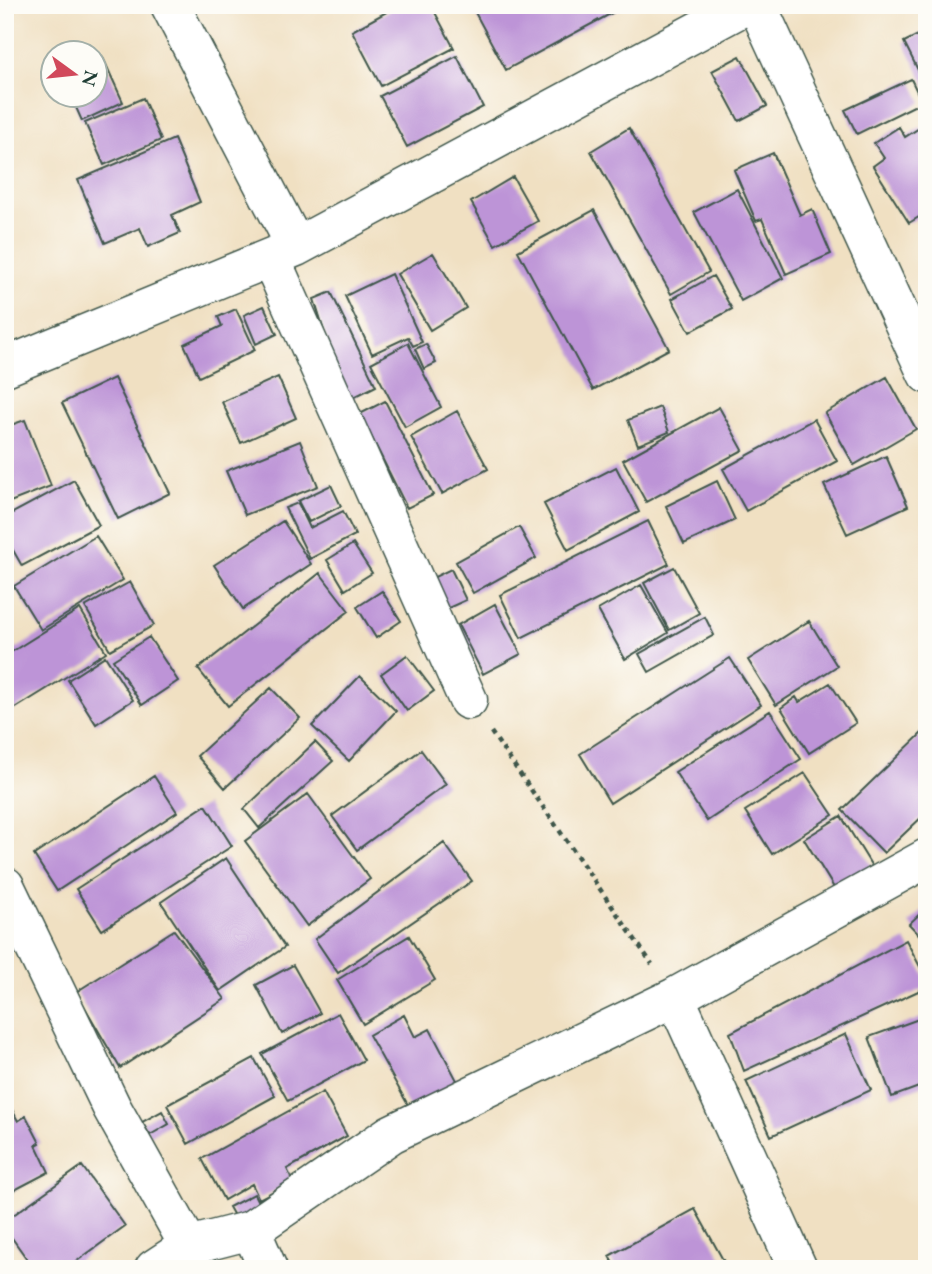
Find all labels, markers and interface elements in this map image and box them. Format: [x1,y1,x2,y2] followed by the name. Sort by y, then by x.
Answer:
[38,38,108,108] north arrow
[76,68,104,90] text: N

